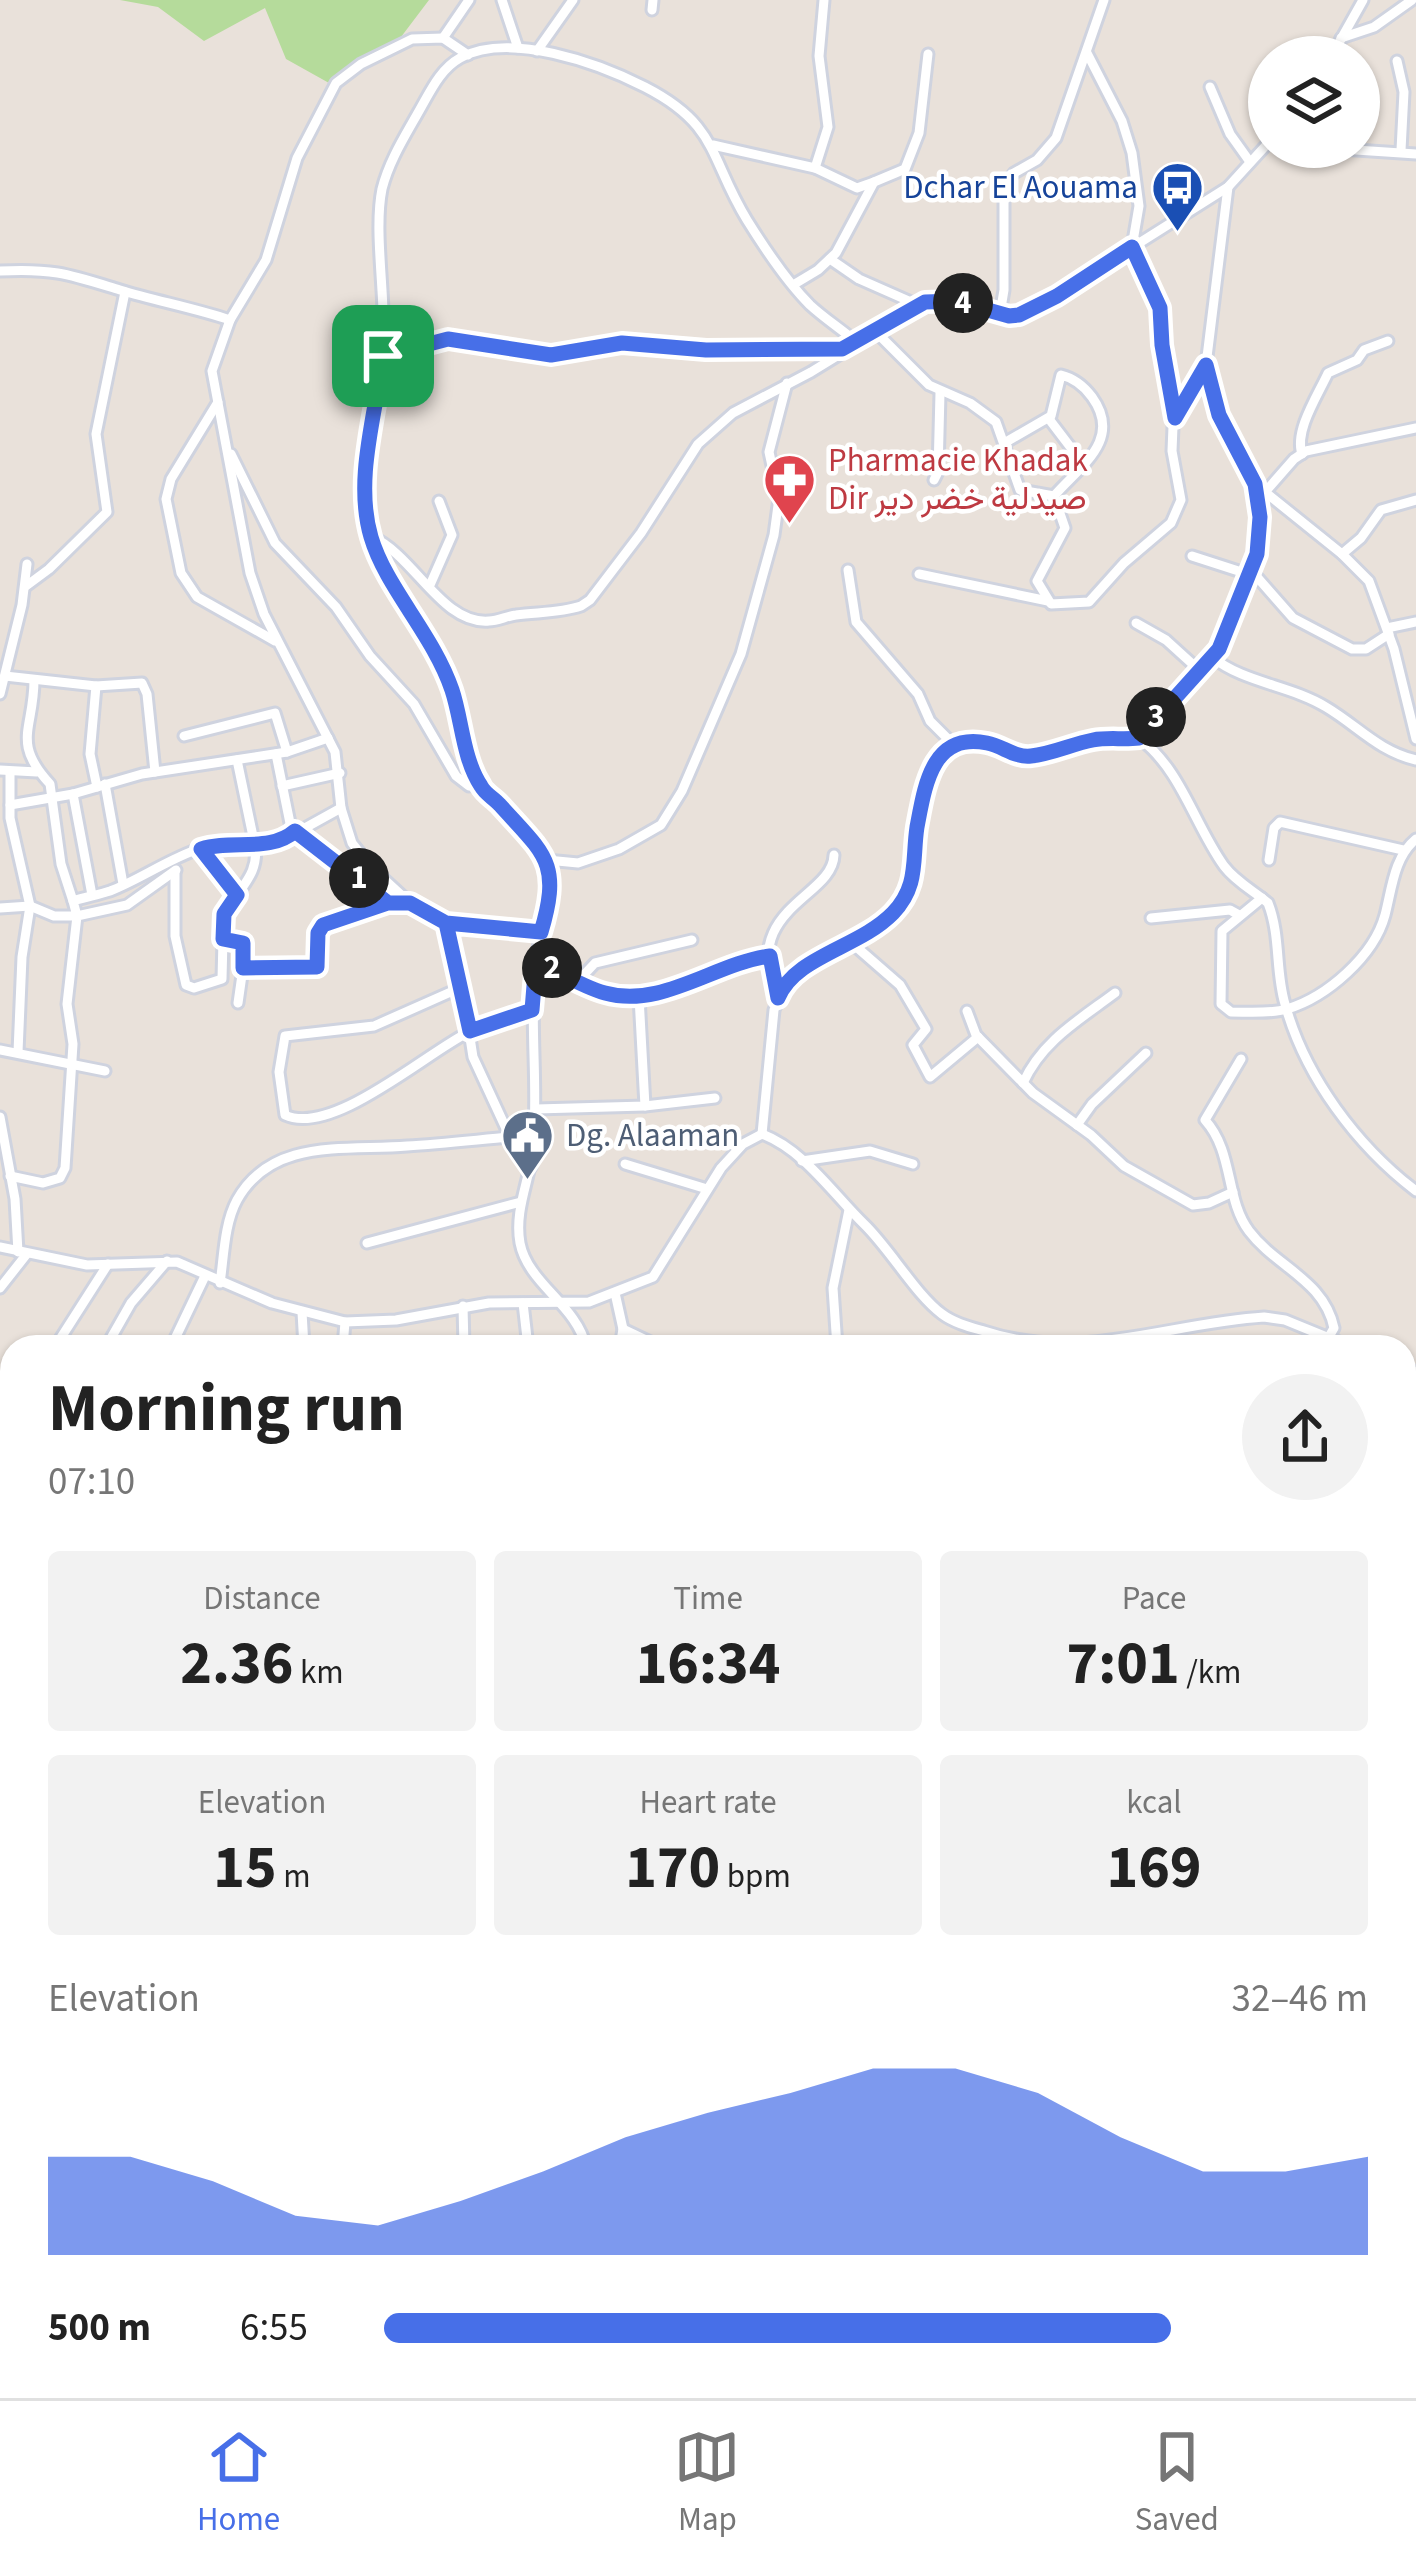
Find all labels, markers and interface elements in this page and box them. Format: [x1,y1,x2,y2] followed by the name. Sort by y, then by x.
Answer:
[1248,36,1380,168] map controls
[1248,36,1380,168] button: layers
[1149,159,1205,233] bus stop icon: Dchar El Aouama
[903,164,1138,211] place label: Dchar El Aouama
[933,273,993,333] pin: 4
[954,279,972,326] text: 4
[332,305,434,407] pin
[350,323,416,389] icon: arrive
[828,437,1088,522] place label: Pharmacie Khadak Dir صيدلية خضر دير
[761,451,817,525] pharmacy icon: Pharmacie Khadak Dir صيدلية خضر دير
[1126,687,1186,747] pin: 3
[1147,693,1165,740] text: 3
[329,848,389,908] pin: 1
[350,854,368,901] text: 1
[522,938,582,998] pin: 2
[543,944,561,991] text: 2
[499,1107,555,1181] public building icon: Dg. Alaaman
[566,1112,739,1159] place label: Dg. Alaaman
[48,1362,405,1456] text: Morning run
[1242,1374,1368,1500] button: share
[48,1454,135,1510] text: 07:10
[203,1575,321,1622] text: Distance
[673,1575,743,1622] text: Time
[1122,1575,1186,1622] text: Pace
[180,1622,293,1707] text: 2.36
[636,1622,780,1707] text: 16:34
[1067,1622,1180,1707] text: 7:01
[293,1649,344,1696] text: km
[1180,1649,1241,1696] text: /km
[198,1779,326,1826] text: Elevation
[639,1779,777,1826] text: Heart rate
[1126,1779,1182,1826] text: kcal
[213,1826,277,1911] text: 15
[625,1826,720,1911] text: 170
[1106,1826,1202,1911] text: 169
[277,1853,311,1900] text: m
[720,1853,791,1900] text: bpm
[48,1971,200,2027] text: Elevation
[1232,1971,1368,2027] text: 32–46 m
[48,2300,151,2356] text: 500 m
[240,2300,308,2356] text: 6:55
[197,2424,280,2543] tab: Home
[674,2424,740,2543] tab: Map
[1135,2424,1219,2543] tab: Saved

